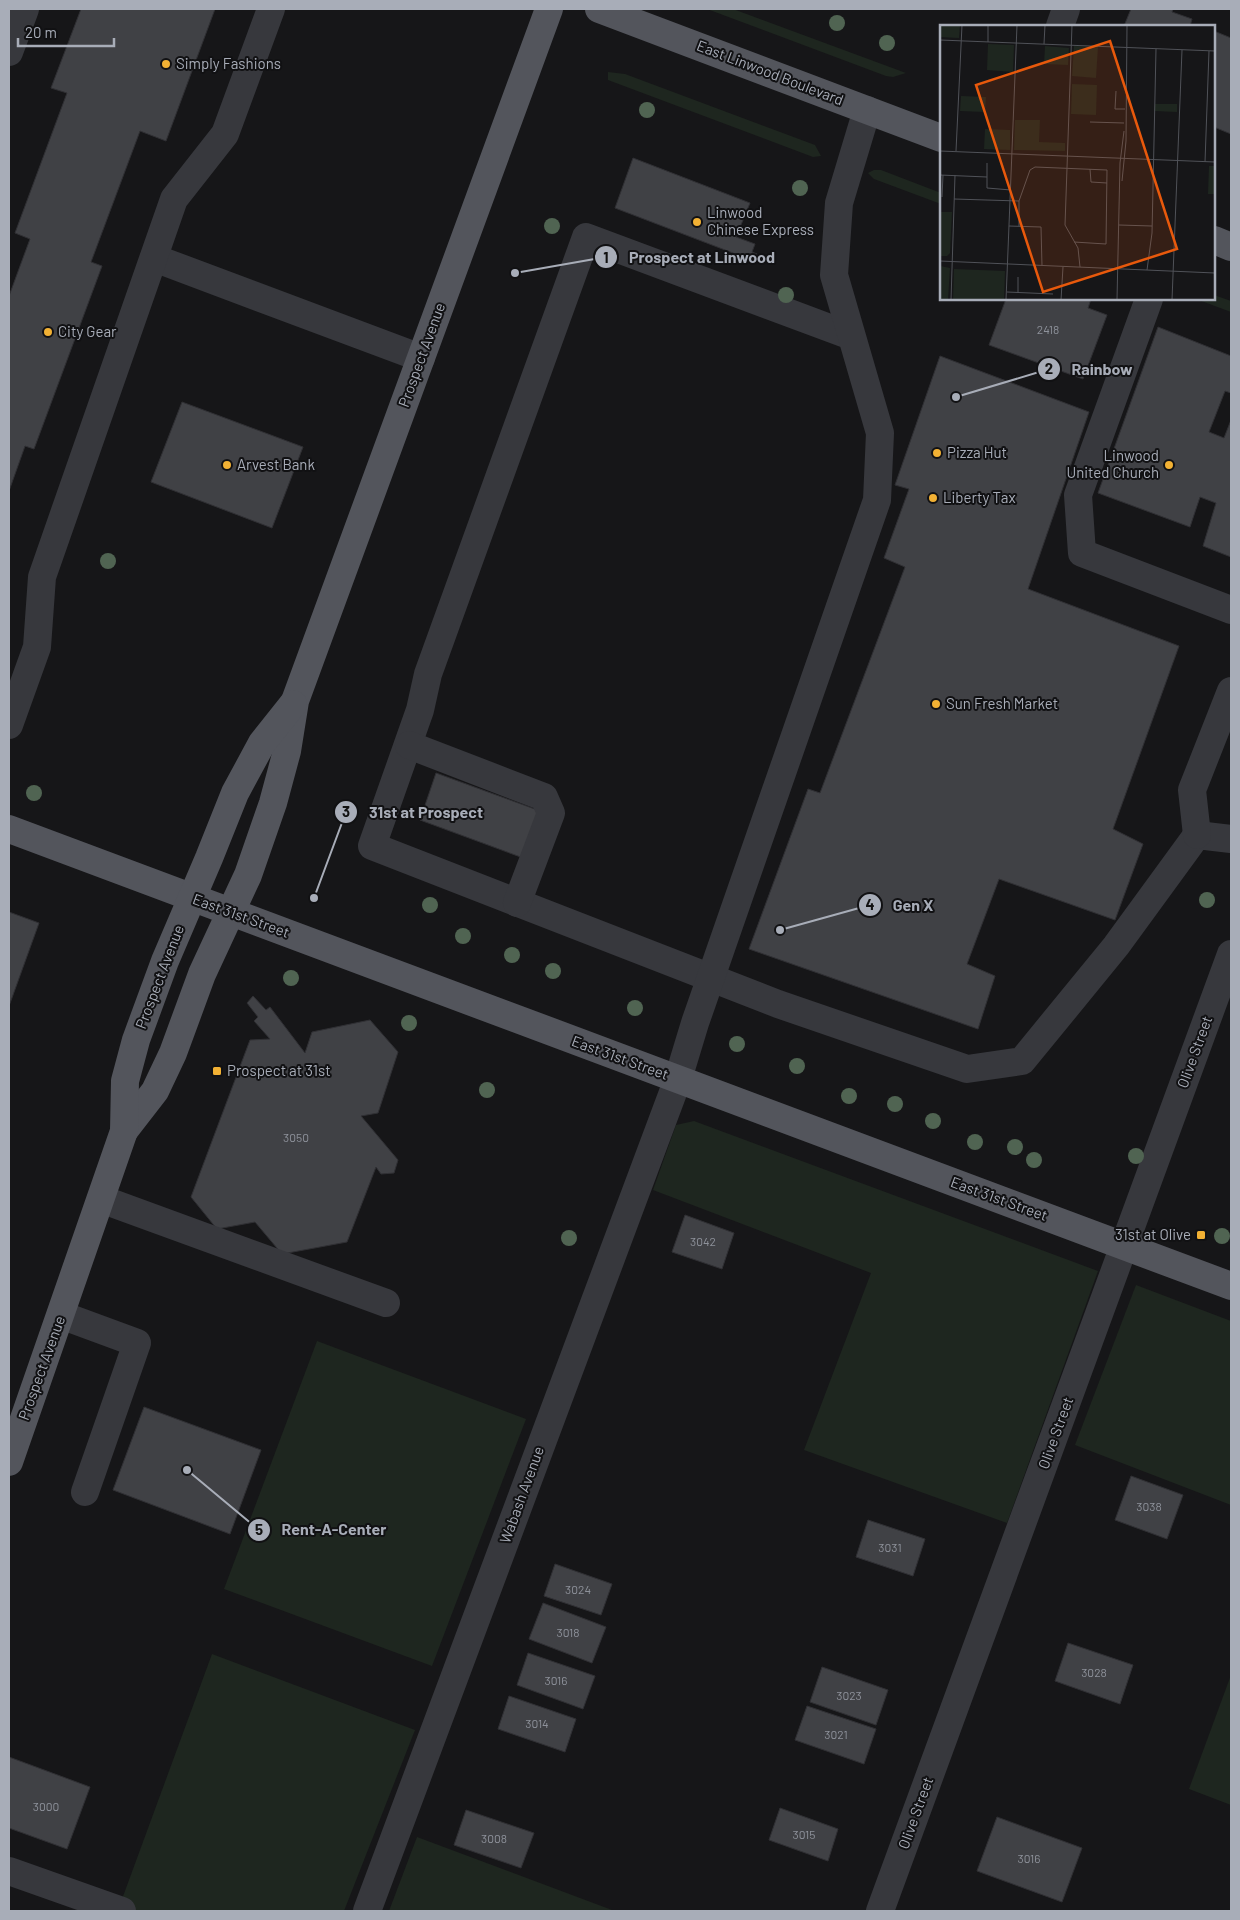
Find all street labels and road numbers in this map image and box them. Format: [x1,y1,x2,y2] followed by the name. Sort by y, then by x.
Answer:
[694,36,846,108] street label: East Linwood Boulevard
[394,300,448,409] street label: Prospect Avenue
[190,889,292,941] street label: East 31st Street
[131,922,187,1031] street label: Prospect Avenue
[1173,1013,1215,1090] street label: Olive Street
[569,1031,671,1083] street label: East 31st Street
[948,1172,1050,1224] street label: East 31st Street
[14,1313,68,1422] street label: Prospect Avenue
[1034,1394,1076,1471] street label: Olive Street
[495,1444,547,1546] street label: Wabash Avenue
[894,1774,936,1851] street label: Olive Street

